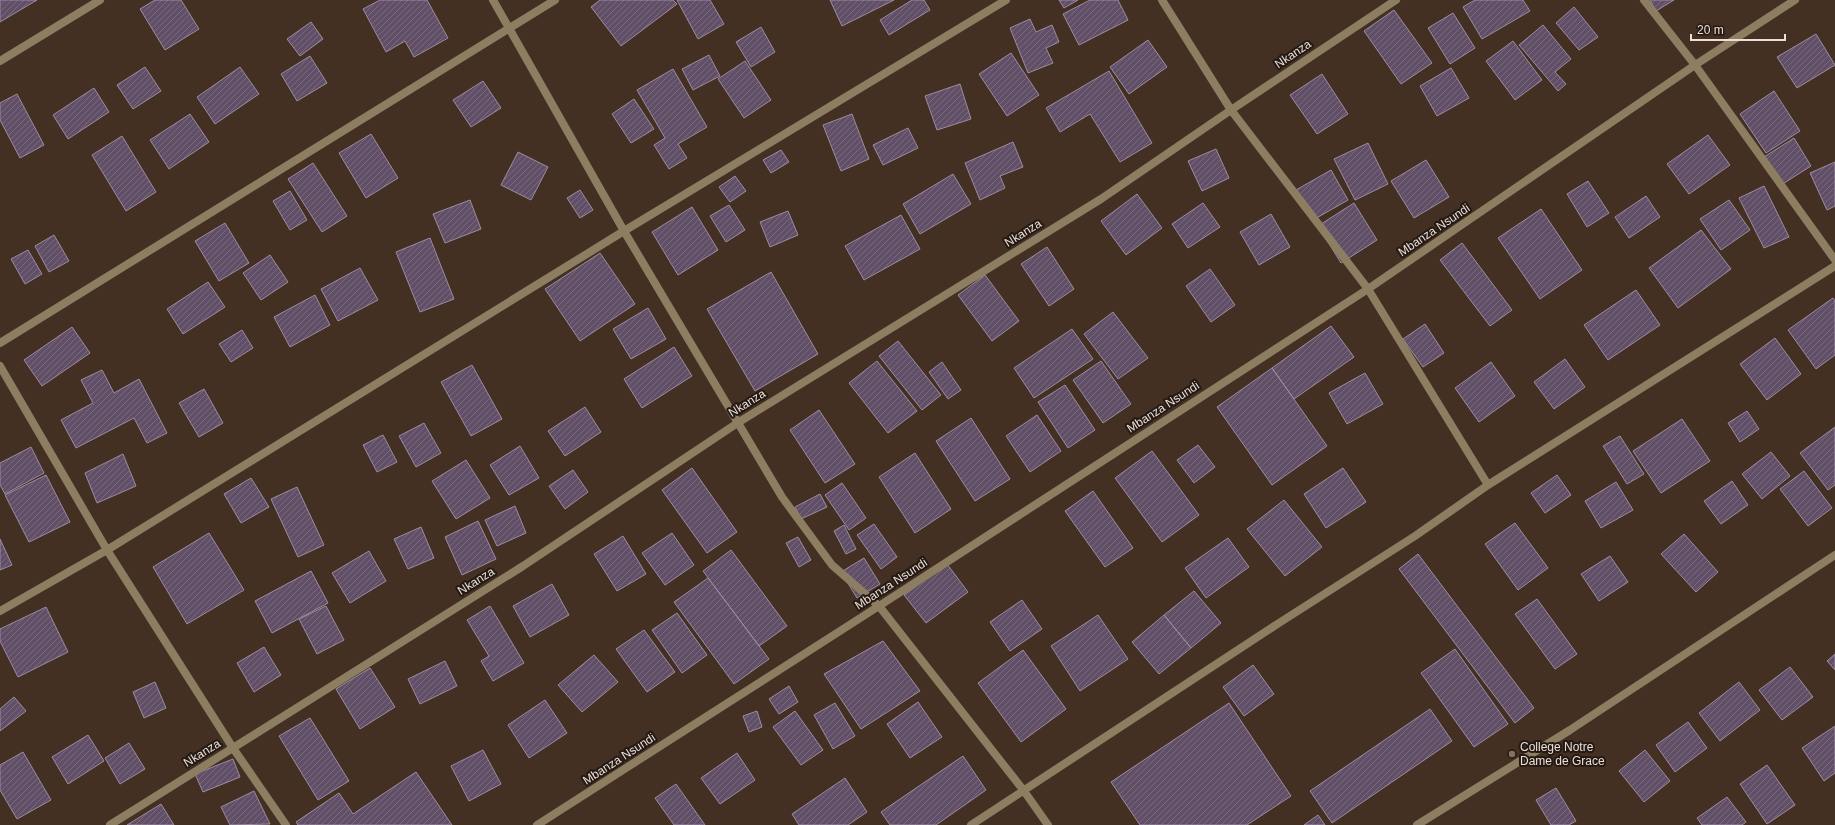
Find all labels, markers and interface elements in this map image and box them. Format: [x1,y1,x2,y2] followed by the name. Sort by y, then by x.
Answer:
[1691,16,1785,42] scale bar
[1697,23,1724,37] text: 20 m
[1272,37,1314,71] street label: Nkanza
[1396,201,1472,259] street label: Mbanza Nsundi
[1002,216,1044,250] street label: Nkanza
[1124,378,1202,436] street label: Mbanza Nsundi
[726,386,768,420] street label: Nkanza
[852,555,930,613] street label: Mbanza Nsundi
[455,564,497,598] street label: Nkanza
[580,730,658,788] street label: Mbanza Nsundi
[181,736,223,770] street label: Nkanza
[1520,740,1605,768] place label: College Notre Dame de Grace
[1507,749,1517,759] marker: College Notre Dame de Grace

